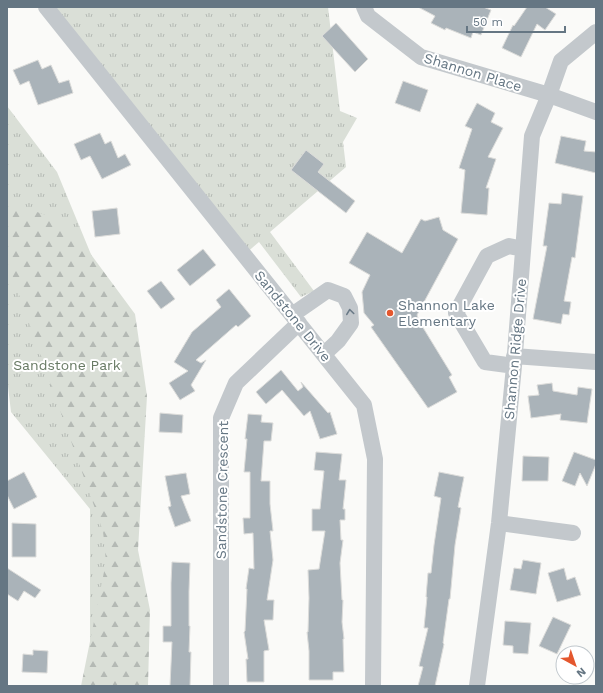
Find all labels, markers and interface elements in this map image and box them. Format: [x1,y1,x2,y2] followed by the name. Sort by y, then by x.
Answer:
[467,8,565,34] scale bar
[473,15,503,29] text: 50 m
[422,50,524,94] street label: Shannon Place
[251,267,335,365] street label: Sandstone Drive
[501,278,529,420] street label: Shannon Ridge Drive
[398,297,495,329] place label: Shannon Lake Elementary
[385,308,395,318] marker: Shannon Lake Elementary
[346,309,355,315] one-way arrow
[13,357,121,373] park label: Sandstone Park
[213,421,231,559] street label: Sandstone Crescent
[555,645,595,685] north arrow
[574,665,588,680] text: N

